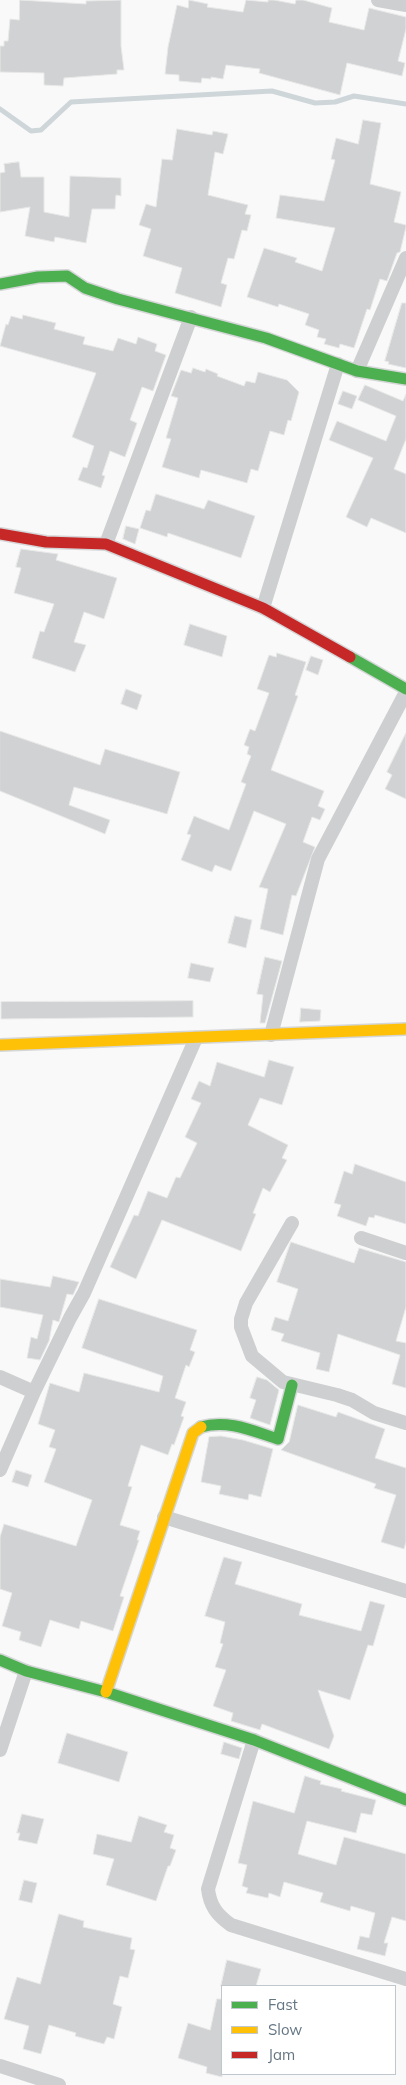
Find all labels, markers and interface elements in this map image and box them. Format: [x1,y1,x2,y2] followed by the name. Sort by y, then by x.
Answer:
[221,1985,396,2075] legend
[268,1995,298,2014] text: Fast
[268,2020,302,2039] text: Slow
[268,2045,295,2064] text: Jam

